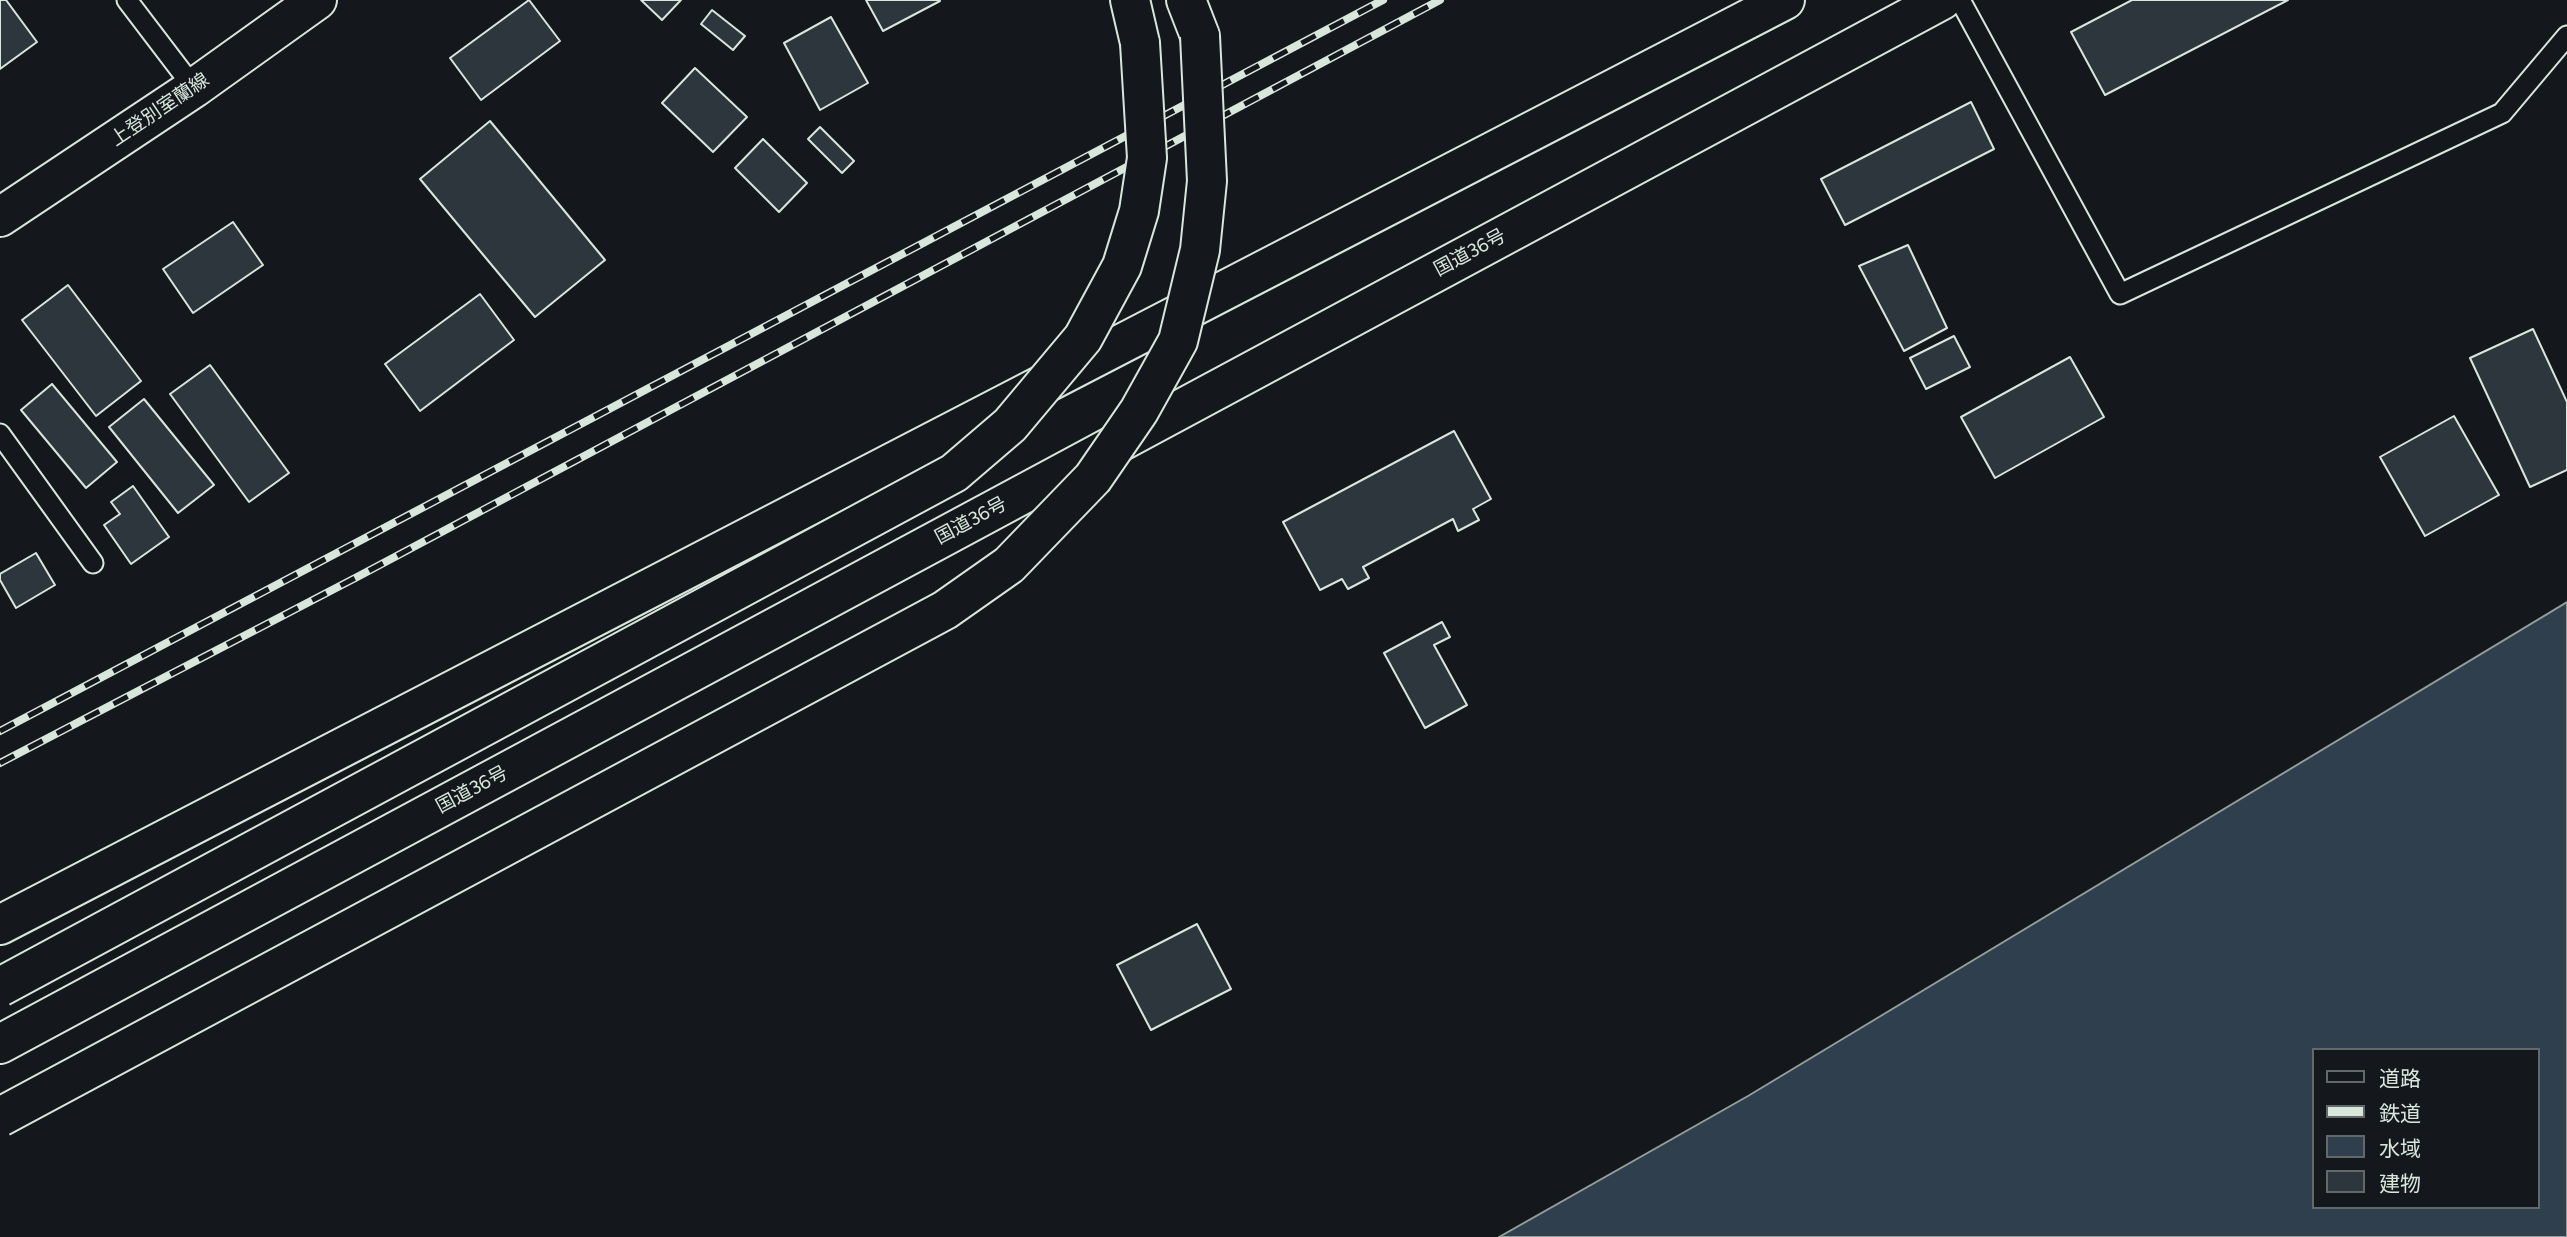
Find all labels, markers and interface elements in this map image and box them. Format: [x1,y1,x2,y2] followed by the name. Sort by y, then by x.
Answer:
[106,69,214,151] street label: 上登別室蘭線
[1430,225,1510,281] street label: 国道36号
[931,493,1011,549] street label: 国道36号
[432,762,512,818] street label: 国道36号
[2312,1048,2539,1209] legend
[2379,1066,2421,1091] text: 道路
[2379,1101,2421,1126] text: 鉄道
[2379,1136,2421,1161] text: 水域
[2379,1171,2421,1196] text: 建物

